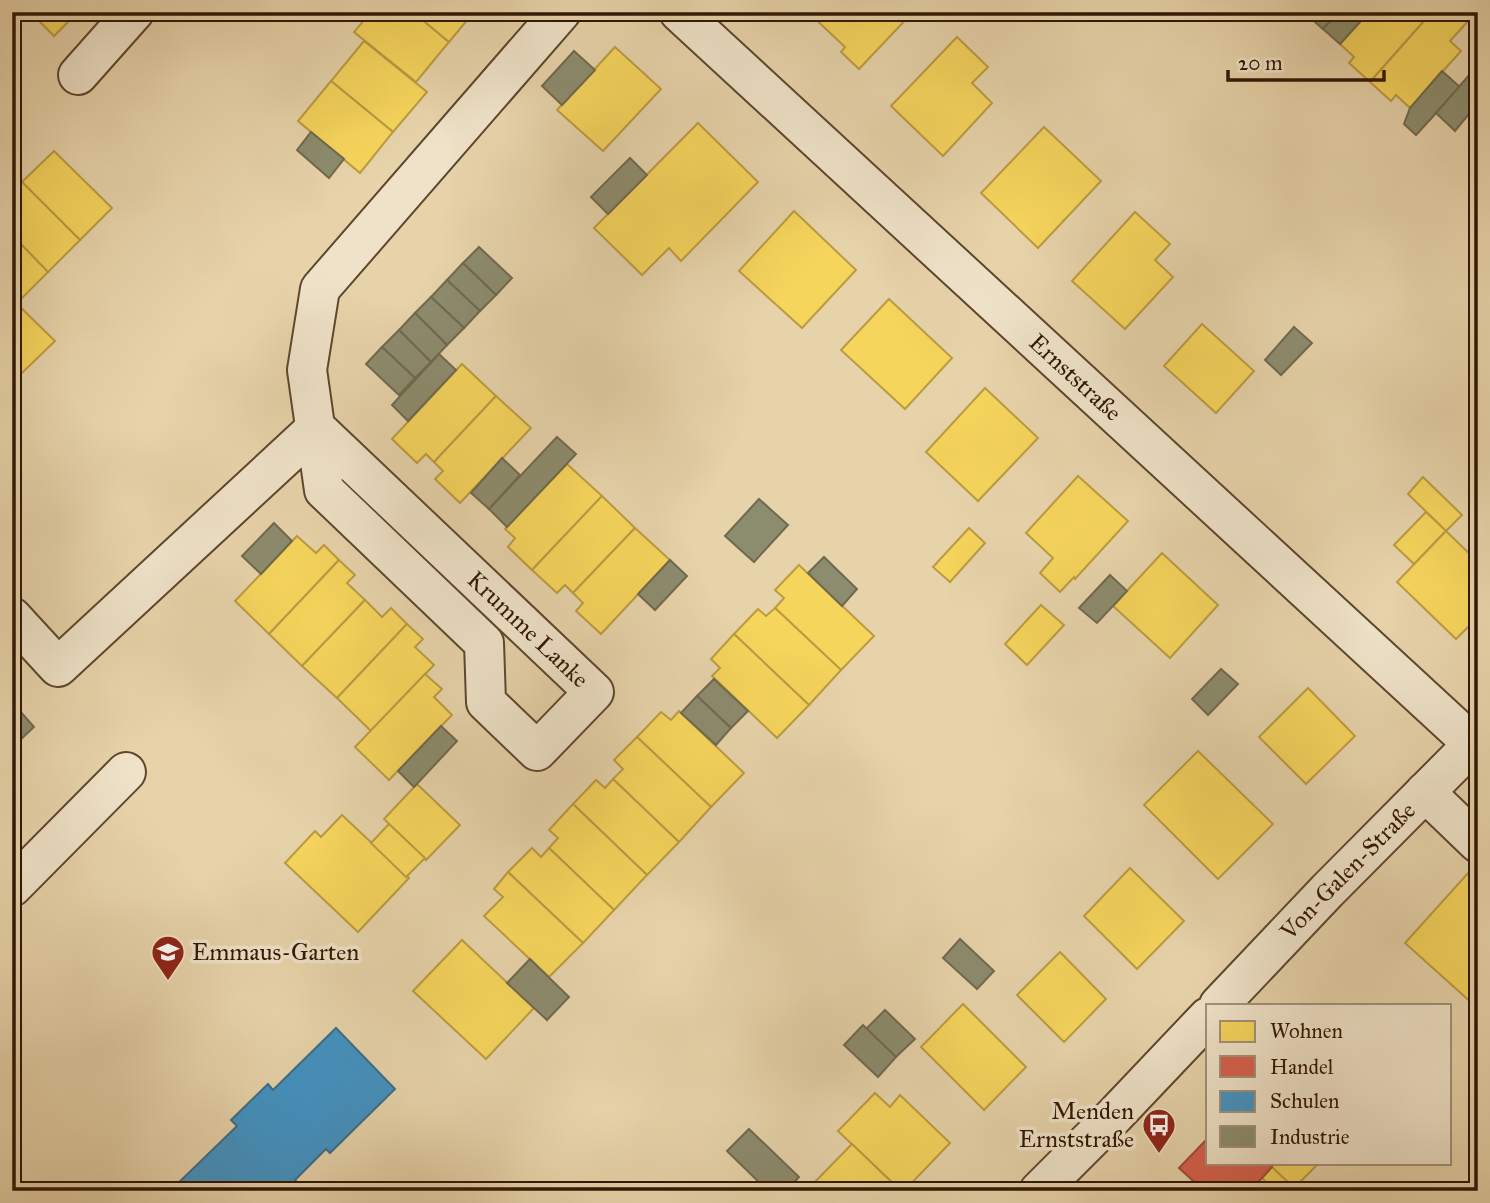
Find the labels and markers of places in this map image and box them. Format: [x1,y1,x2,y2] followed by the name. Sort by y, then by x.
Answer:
[149,933,187,982] school or university icon: Emmaus-Garten
[192,937,359,967] place label: Emmaus-Garten
[1019,1096,1134,1154] place label: Menden Ernststraße
[1140,1106,1178,1155] bus stop icon: Menden Ernststraße

